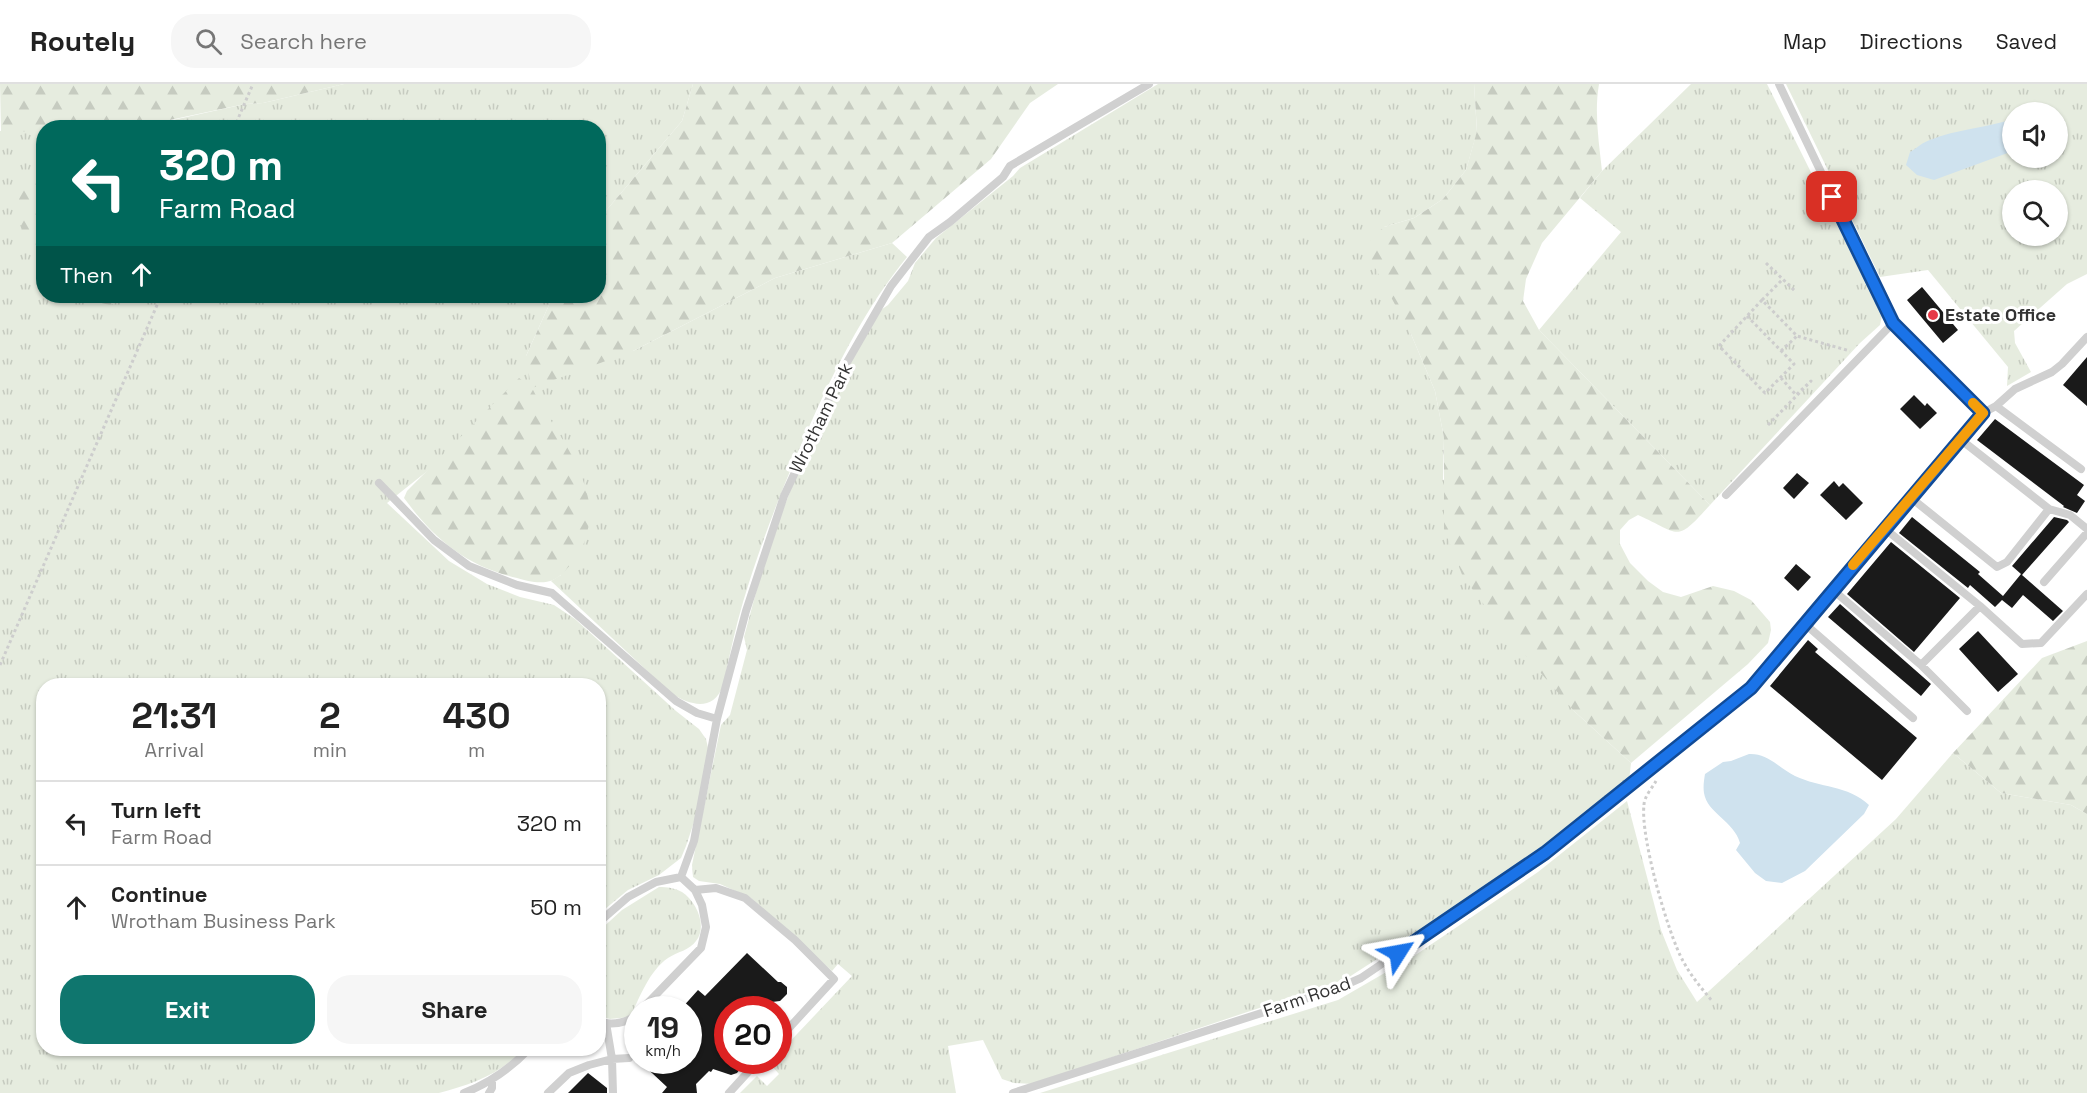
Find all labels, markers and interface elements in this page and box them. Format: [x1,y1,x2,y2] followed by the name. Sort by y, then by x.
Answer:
[171,14,591,68] search box
[30,23,135,59] text: Routely
[192,25,225,58] icon: search
[240,27,367,55] text: Search here
[1783,28,1827,55] text: Map
[1860,28,1963,55] text: Directions
[1996,28,2057,55] text: Saved
[2002,102,2068,246] map controls
[2002,102,2068,168] button: sound
[159,139,283,192] text: 320 m
[60,144,138,222] icon: left
[1806,171,1857,222] pin
[1815,180,1848,213] icon: arrive
[2002,180,2068,246] button: search
[159,191,296,226] text: Farm Road
[125,258,158,291] icon: ahead
[60,261,113,289] text: Then
[1945,303,2056,326] place label: Estate Office
[1926,308,1940,322] marker: Estate Office
[784,358,857,477] street label: Wrotham Park
[131,693,217,739] text: 21:31
[319,693,341,739] text: 2
[442,693,511,739] text: 430
[145,737,204,763] text: Arrival
[313,737,347,763] text: min
[468,737,485,763] text: m
[111,796,201,824] text: Turn left
[60,807,93,840] icon: left
[517,809,582,837] text: 320 m
[111,824,212,850] text: Farm Road
[111,880,207,908] text: Continue
[60,891,93,924] icon: ahead
[530,893,582,921] text: 50 m
[111,908,336,934] text: Wrotham Business Park
[1366,921,1430,985] position arrow
[1260,971,1354,1022] street label: Farm Road
[60,975,315,1044] button: Exit
[327,975,582,1044] button: Share
[714,996,792,1074] speed limit sign: 20
[647,1008,679,1047] text: 19
[645,1041,681,1060] text: km/h

